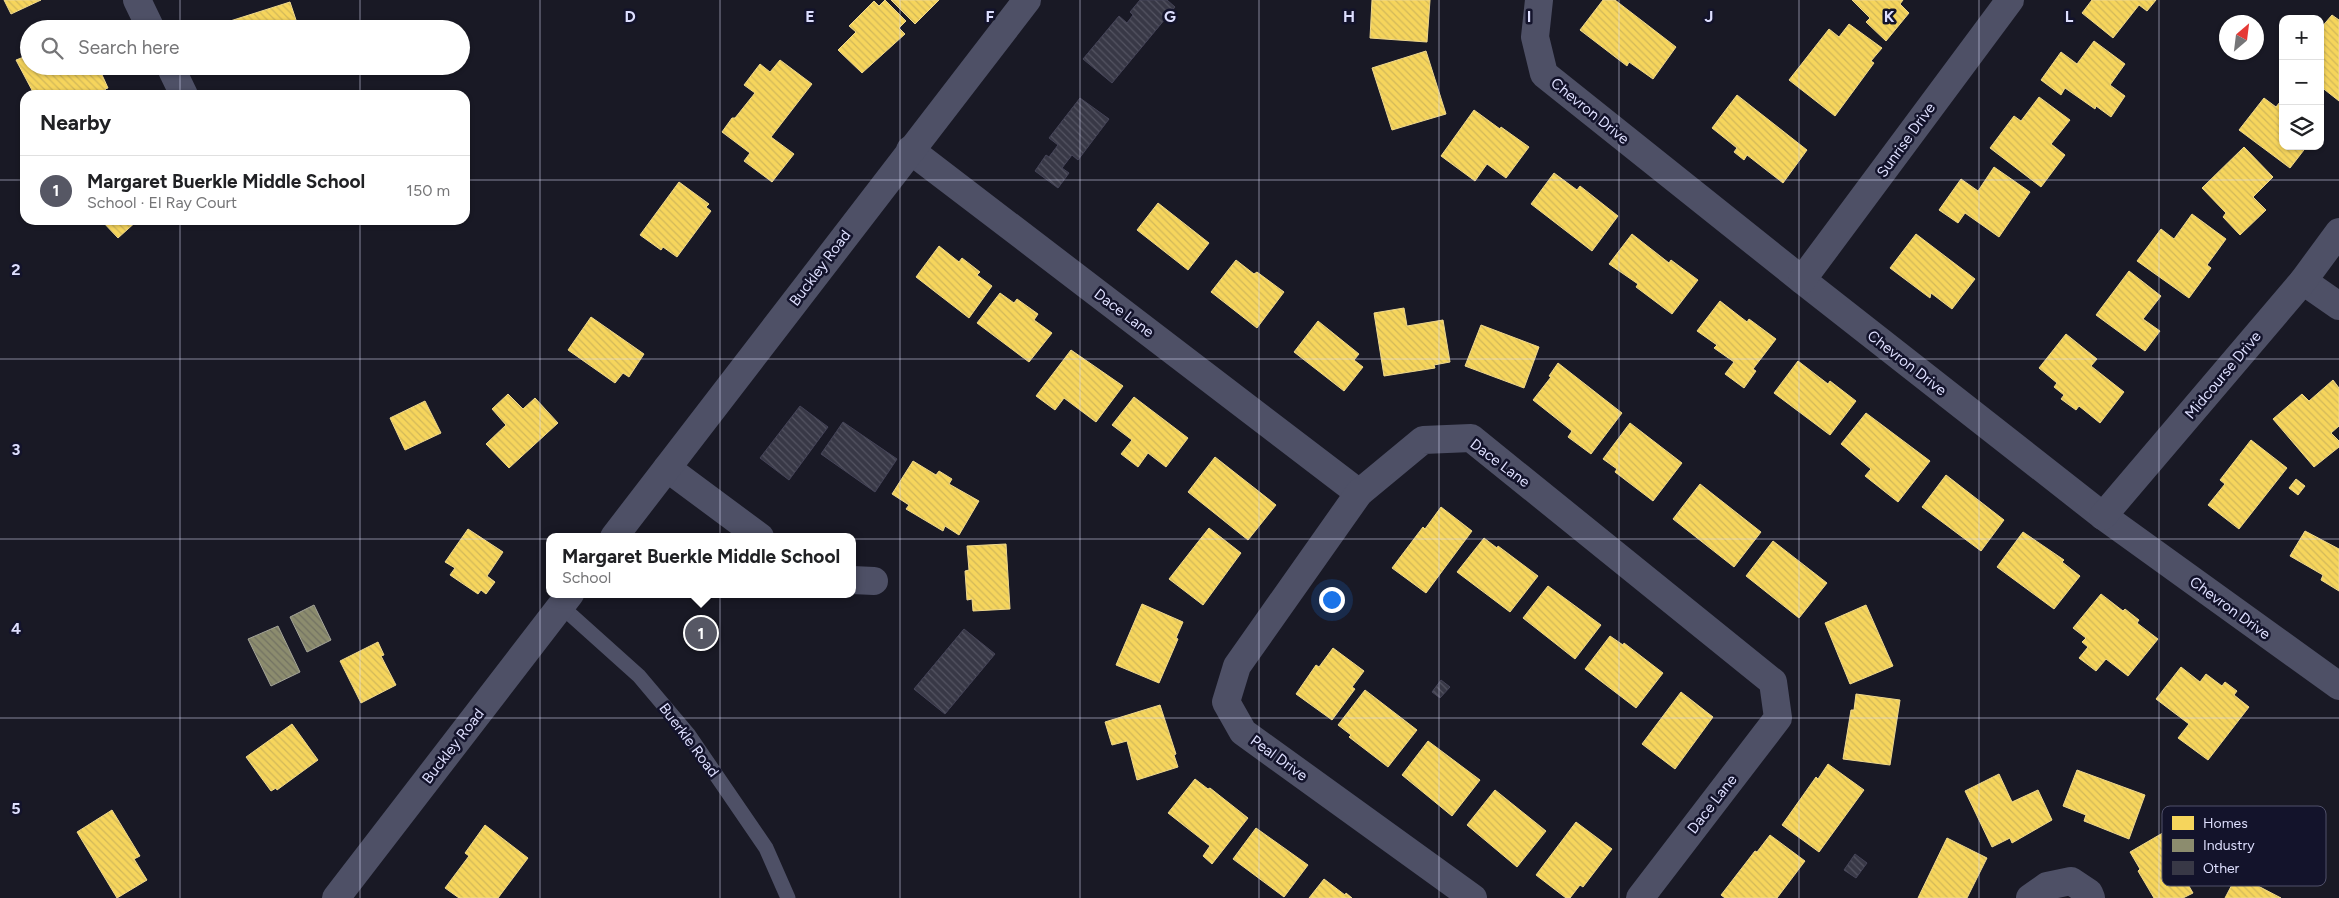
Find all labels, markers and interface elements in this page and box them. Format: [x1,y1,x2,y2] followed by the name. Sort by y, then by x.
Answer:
[624,7,636,26] text: D
[805,7,815,26] text: E
[986,7,995,26] text: F
[1164,7,1176,26] text: G
[1343,7,1355,26] text: H
[1527,7,1531,26] text: I
[1705,7,1713,26] text: J
[1884,7,1895,26] text: K
[2065,7,2074,26] text: L
[2219,15,2264,60] north arrow
[2279,15,2324,150] map controls
[2279,15,2324,60] button: +
[20,20,470,75] search box
[38,34,66,62] icon: search
[78,36,180,59] text: Search here
[2279,60,2324,105] button: −
[1547,74,1633,148] street label: Chevron Drive
[1873,99,1939,181] street label: Sunrise Drive
[2279,105,2324,150] button: layers
[40,110,111,135] text: Nearby
[87,170,365,193] text: Margaret Buerkle Middle School
[53,181,59,200] text: 1
[406,181,450,200] text: 150 m
[87,193,237,212] text: School · El Ray Court
[786,227,854,309] street label: Buckley Road
[11,260,21,279] text: 2
[1091,285,1157,341] street label: Dace Lane
[1864,327,1950,399] street label: Chevron Drive
[2181,328,2265,422] street label: Midcourse Drive
[1467,435,1533,491] street label: Dace Lane
[12,440,21,459] text: 3
[546,533,856,598] popup
[562,545,840,568] text: Margaret Buerkle Middle School
[562,568,611,587] text: School
[2186,573,2274,643] street label: Chevron Drive
[1319,587,1345,613] your location
[685,614,717,652] pin: 1
[11,619,21,638] text: 4
[655,700,723,780] street label: Buerkle Road
[418,705,488,787] street label: Buckley Road
[1247,731,1311,785] street label: Peal Drive
[1683,771,1741,837] street label: Dace Lane
[11,799,21,818] text: 5
[2162,806,2326,886] legend
[2203,815,2248,832] text: Homes
[2203,837,2255,854] text: Industry
[2203,860,2240,877] text: Other

